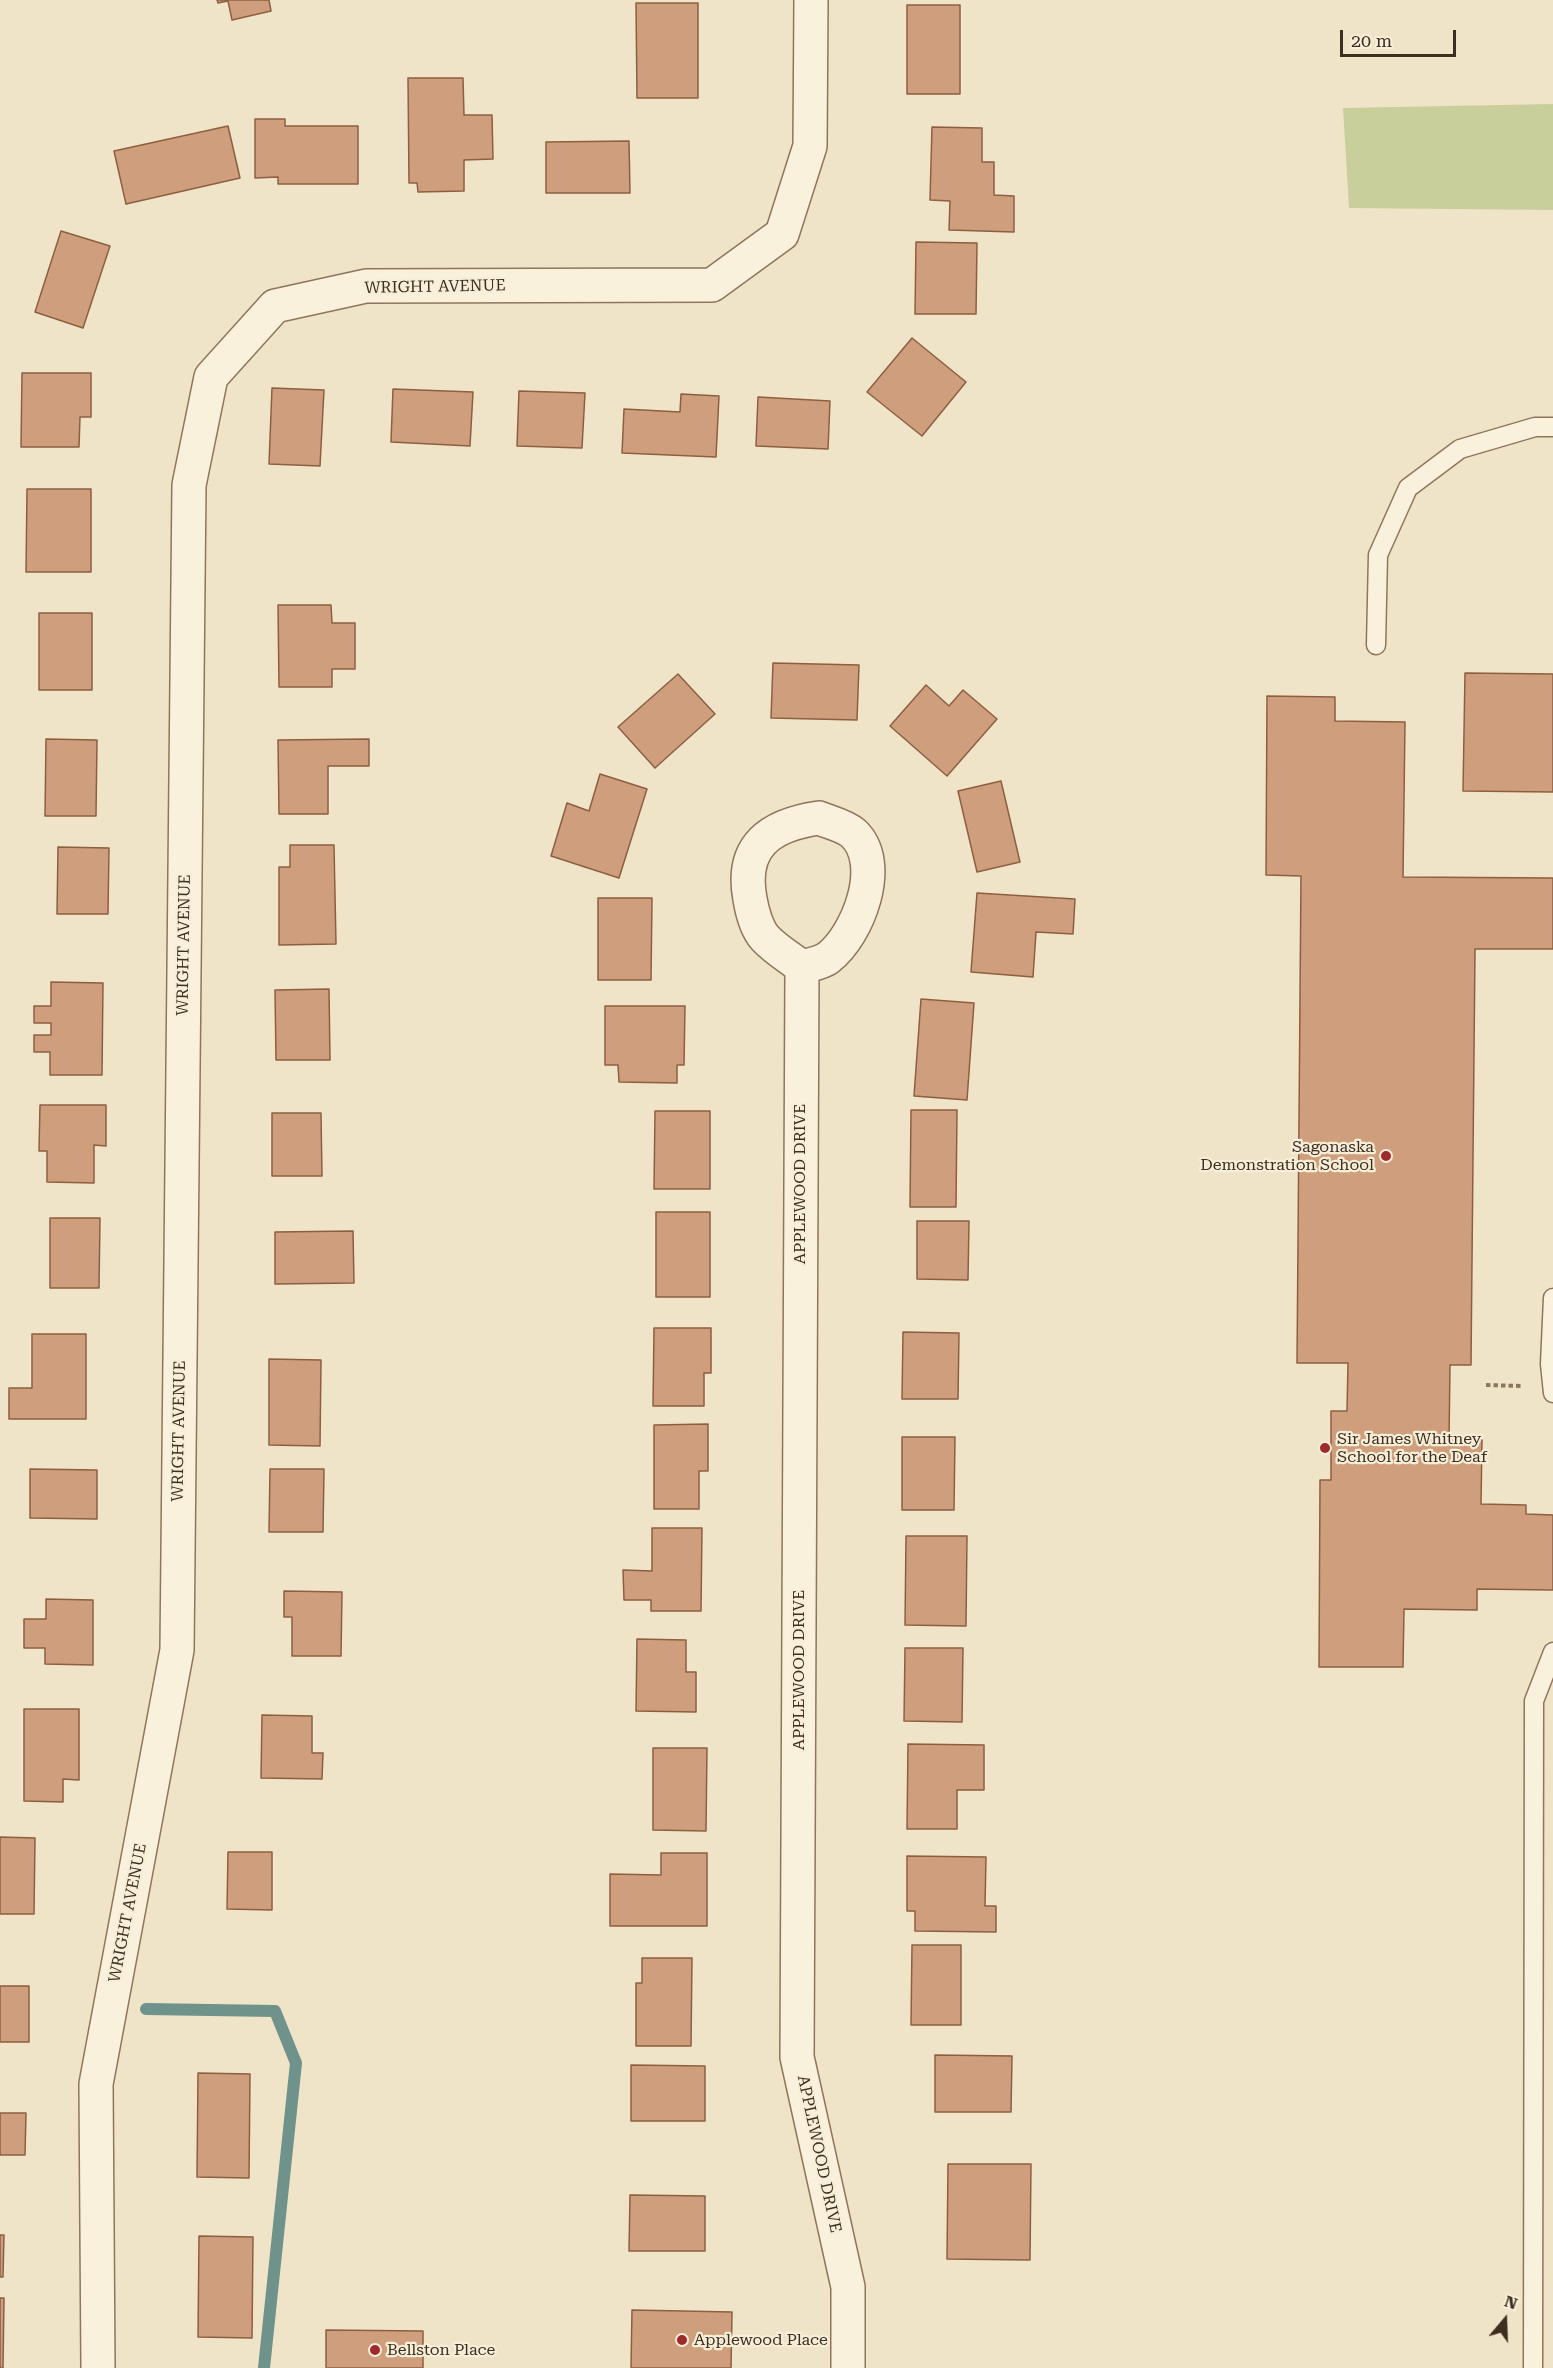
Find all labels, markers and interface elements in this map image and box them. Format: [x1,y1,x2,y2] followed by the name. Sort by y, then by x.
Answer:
[1343,18,1458,56] scale bar
[1351,30,1392,51] text: 20 m
[364,276,506,298] street label: WRIGHT AVENUE
[173,874,195,1016] street label: WRIGHT AVENUE
[790,1104,810,1264] street label: APPLEWOOD DRIVE
[1200,1137,1374,1175] place label: Sagonaska Demonstration School
[1379,1149,1393,1163] marker: Sagonaska Demonstration School
[168,1360,190,1502] street label: WRIGHT AVENUE
[1337,1429,1487,1467] place label: Sir James Whitney School for the Deaf
[1318,1441,1332,1455] marker: Sir James Whitney School for the Deaf
[789,1590,809,1750] street label: APPLEWOOD DRIVE
[105,1842,151,1984] street label: WRIGHT AVENUE
[793,2074,845,2234] street label: APPLEWOOD DRIVE
[1475,2290,1535,2350] north arrow
[1502,2292,1520,2313] text: N
[694,2330,828,2350] place label: Applewood Place
[675,2333,689,2347] marker: Applewood Place
[387,2340,495,2360] place label: Bellston Place
[368,2343,382,2357] marker: Bellston Place

